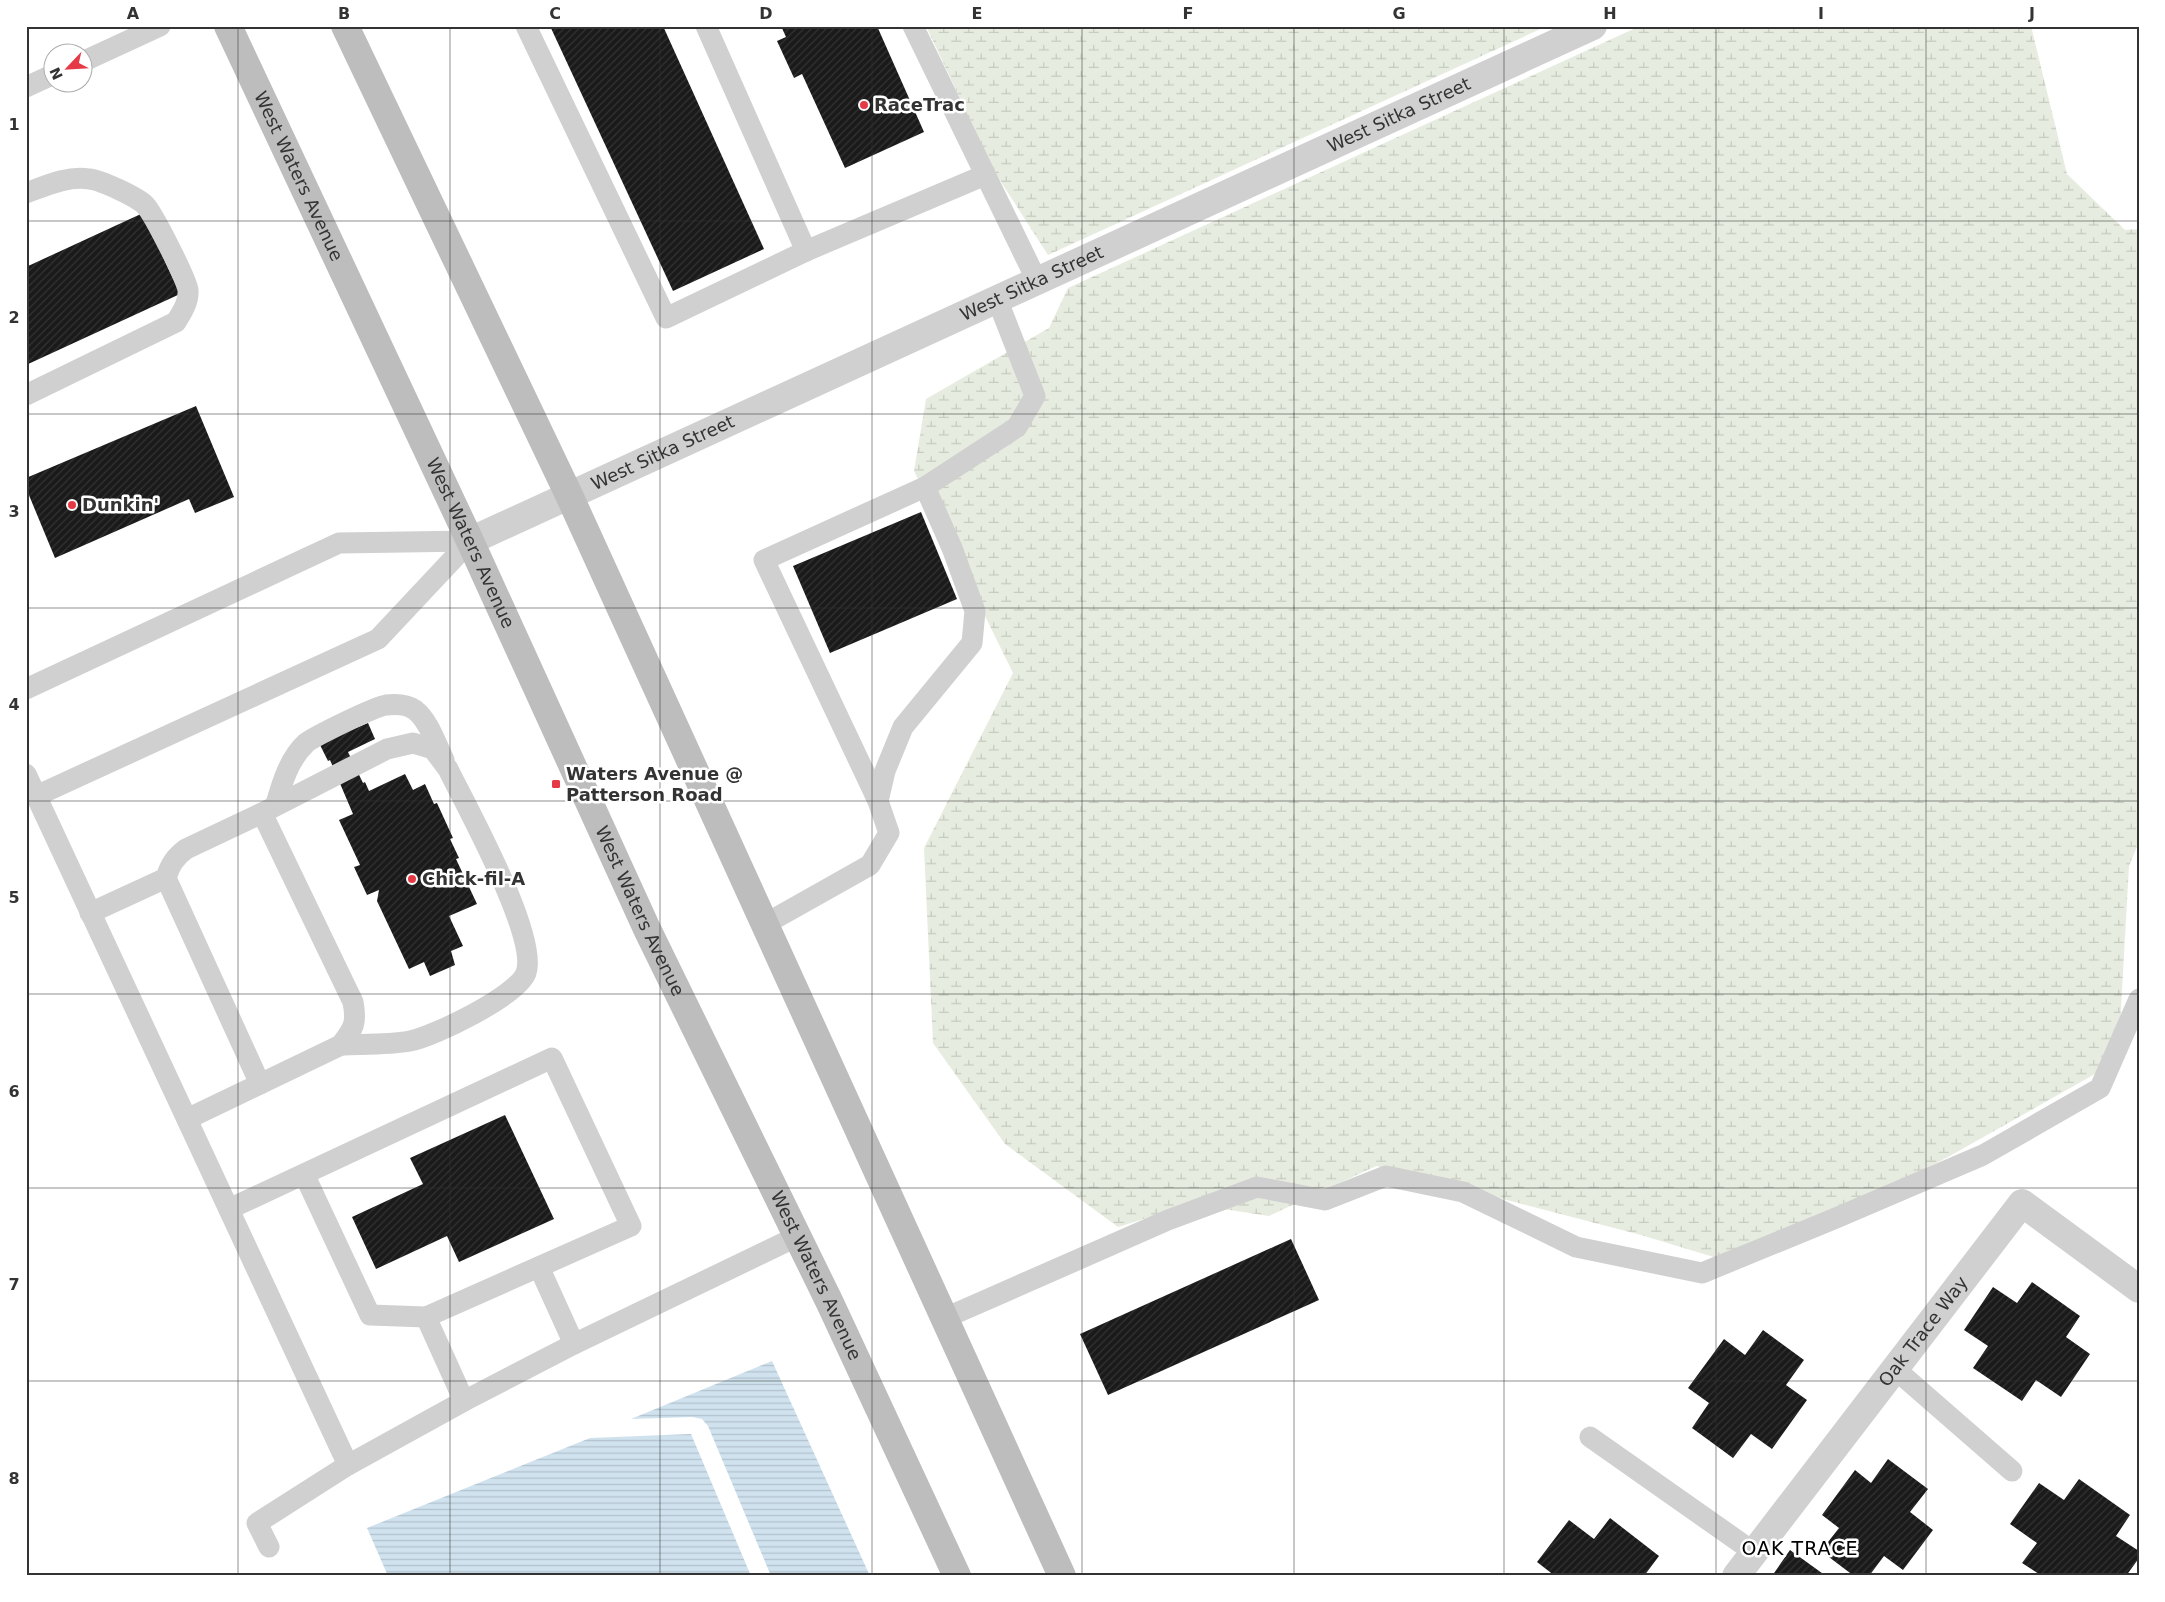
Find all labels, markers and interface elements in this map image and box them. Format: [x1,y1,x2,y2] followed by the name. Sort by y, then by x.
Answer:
[127,4,140,23] text: A
[338,4,350,23] text: B
[549,4,561,23] text: C
[759,4,773,23] text: D
[972,4,982,23] text: E
[1183,4,1193,23] text: F
[1392,4,1406,23] text: G
[1603,4,1617,23] text: H
[1818,4,1824,23] text: I
[2028,4,2035,23] text: J
[42,42,92,92] north arrow
[46,65,66,82] text: N
[1324,73,1474,156] street label: West Sitka Street
[250,88,348,264] street label: West Waters Avenue
[874,94,965,115] place label: RaceTrac
[858,99,870,111] marker: RaceTrac
[8,115,20,134] text: 1
[957,241,1106,325] street label: West Sitka Street
[8,308,20,327] text: 2
[588,410,737,494] street label: West Sitka Street
[422,454,519,631] street label: West Waters Avenue
[82,494,159,515] place label: Dunkin'
[66,499,78,511] marker: Dunkin'
[8,502,20,521] text: 3
[8,695,20,714] text: 4
[566,763,743,805] place label: Waters Avenue @ Patterson Road
[550,778,562,790] marker: Waters Avenue @ Patterson Road
[591,822,689,999] street label: West Waters Avenue
[422,868,525,889] place label: Chick-fil-A
[406,873,418,885] marker: Chick-fil-A
[8,888,20,907] text: 5
[8,1082,20,1101] text: 6
[767,1187,866,1363] street label: West Waters Avenue
[1874,1272,1972,1391] street label: Oak Trace Way
[8,1275,20,1294] text: 7
[8,1469,20,1488] text: 8
[1741,1537,1859,1559] district label: OAK TRACE

